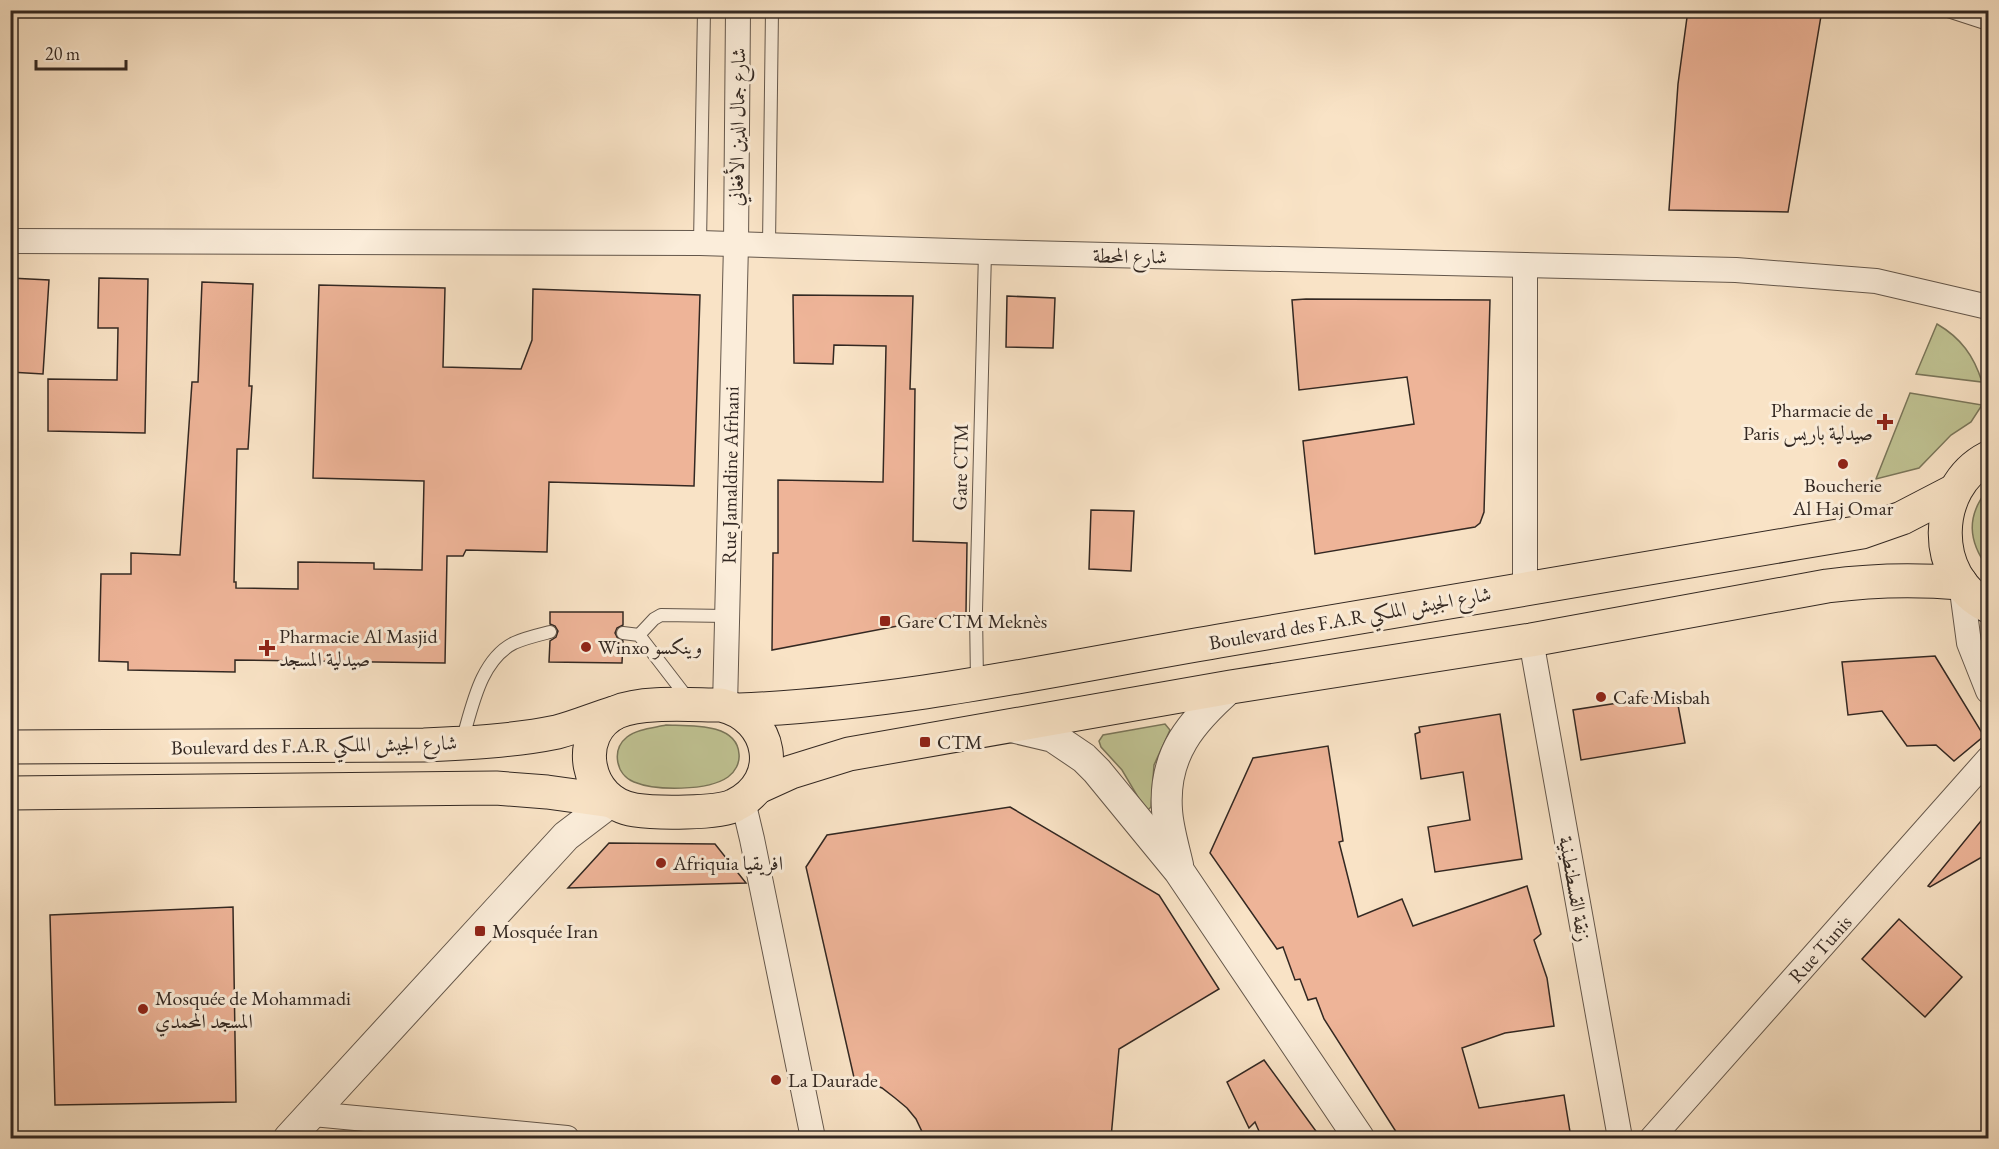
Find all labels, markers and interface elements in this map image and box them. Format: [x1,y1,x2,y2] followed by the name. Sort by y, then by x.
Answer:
[36,33,126,71] scale bar
[45,42,80,65] text: 20 m
[721,47,756,207] street label: شارع جمال الدين الأفغاني
[1093,242,1167,275] street label: شارع المحطة
[715,386,745,564] street label: Rue Jamaldine Afrhani
[1743,397,1873,447] place label: Pharmacie de Paris صيدلية باريس
[1878,415,1892,429] marker: Pharmacie de Paris صيدلية باريس
[946,423,974,511] street label: Gare CTM
[1836,457,1850,471] marker: Boucherie Al Haj Omar
[1792,472,1894,521] place label: Boucherie Al Haj Omar
[1207,580,1494,662] street label: Boulevard des F.A.R شارع الجيش الملكي
[897,608,1047,634] place label: Gare CTM Meknès
[878,614,892,628] marker: Gare CTM Meknès
[279,623,438,672] place label: Pharmacie Al Masjid صيدلية المسجد
[598,634,702,660] place label: Winxo وينكسو
[579,640,593,654] marker: Winxo وينكسو
[260,641,274,655] marker: Pharmacie Al Masjid صيدلية المسجد
[1613,684,1710,710] place label: Cafe Misbah
[1594,690,1608,704] marker: Cafe Misbah
[937,729,983,755] place label: CTM
[171,730,457,766] street label: Boulevard des F.A.R شارع الجيش الملكي
[918,735,932,749] marker: CTM
[1553,834,1597,944] street label: زنقة القسطنطينية
[672,850,783,876] place label: Afriquia افريقيا
[654,856,668,870] marker: Afriquia افريقيا
[1783,910,1857,988] street label: Rue Tunis
[492,918,599,944] place label: Mosquée Iran
[473,924,487,938] marker: Mosquée Iran
[155,985,351,1037] place label: Mosquée de Mohammadi المسجد المحمدي
[136,1002,150,1016] marker: Mosquée de Mohammadi المسجد المحمدي
[788,1067,878,1093] place label: La Daurade
[769,1073,783,1087] marker: La Daurade

